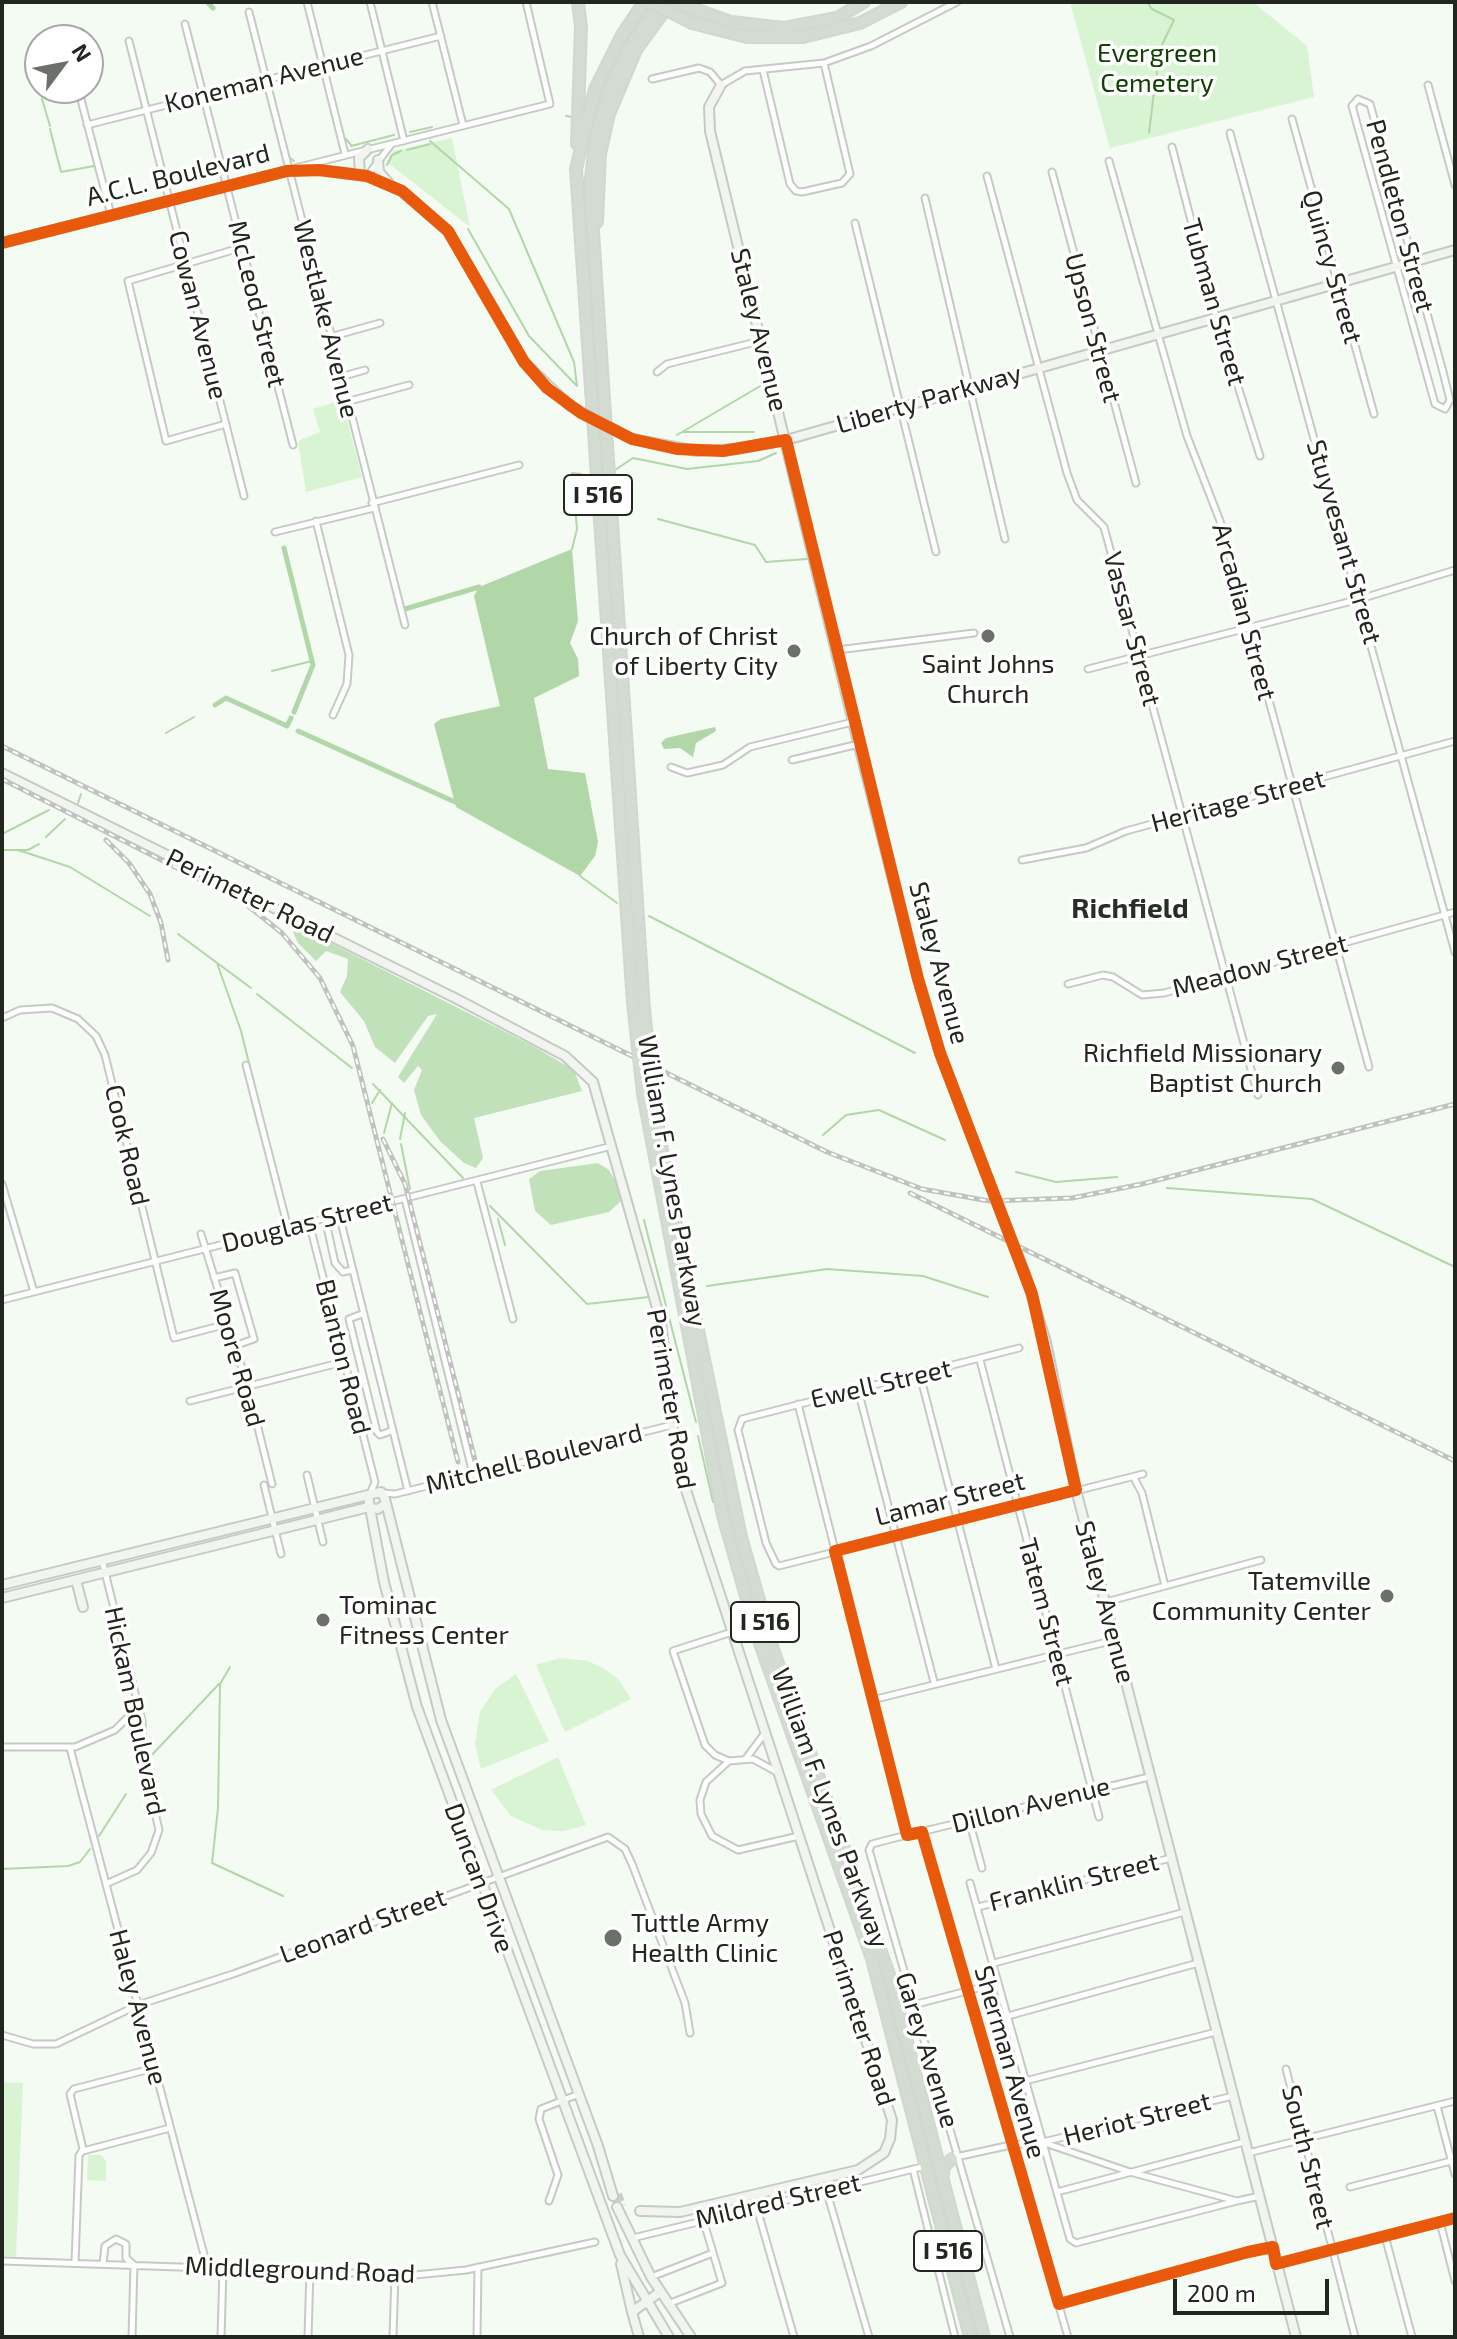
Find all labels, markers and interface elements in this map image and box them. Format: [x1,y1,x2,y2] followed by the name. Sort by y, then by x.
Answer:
[24,24,104,104] north arrow
[1097,37,1217,98] park label: Evergreen Cemetery
[67,39,98,66] text: N
[161,40,367,120] street label: Koneman Avenue
[1359,116,1441,316] street label: Pendleton Street
[83,137,273,213] street label: A.C.L. Boulevard
[1295,187,1369,347] street label: Quincy Street
[1175,215,1253,389] street label: Tubman Street
[286,217,366,421] street label: Westlake Avenue
[221,218,293,390] street label: McLeod Street
[162,227,234,403] street label: Cowan Avenue
[724,245,794,415] street label: Staley Avenue
[1058,250,1128,406] street label: Upson Street
[833,358,1025,440] street label: Liberty Parkway
[1300,436,1388,648] street label: Stuyvesant Street
[564,475,632,515] road number: I 516
[1205,520,1283,704] street label: Arcadian Street
[1096,548,1168,710] street label: Vassar Street
[589,620,778,682] place label: Church of Christ of Liberty City
[979,627,997,645] marker: Saint Johns Church
[785,642,803,660] marker: Church of Christ of Liberty City
[921,648,1055,710] place label: Saint Johns Church
[1148,763,1328,839] street label: Heritage Street
[161,842,339,950] street label: Perimeter Road
[902,878,976,1048] street label: Staley Avenue
[1071,892,1189,926] district label: Richfield
[1169,928,1351,1004] street label: Meadow Street
[631,1033,713,1329] street label: William F. Lynes Parkway
[1083,1037,1322,1098] place label: Richfield Missionary Baptist Church
[1329,1059,1347,1077] marker: Richfield Missionary Baptist Church
[98,1081,156,1209] street label: Cook Road
[219,1187,395,1259] street label: Douglas Street
[309,1276,377,1438] street label: Blanton Road
[202,1285,272,1431] street label: Moore Road
[640,1306,702,1492] street label: Perimeter Road
[808,1353,954,1415] street label: Ewell Street
[422,1417,646,1501] street label: Mitchell Boulevard
[872,1465,1028,1533] street label: Lamar Street
[1068,1517,1142,1687] street label: Staley Avenue
[1011,1535,1081,1689] street label: Tatem Street
[1152,1565,1371,1626] place label: Tatemville Community Center
[1378,1587,1396,1605] marker: Tatemville Community Center
[339,1589,509,1650] place label: Tominac Fitness Center
[731,1602,799,1642] road number: I 516
[98,1604,172,1818] street label: Hickam Boulevard
[314,1611,332,1629] marker: Tominac Fitness Center
[765,1664,895,1952] street label: William F. Lynes Parkway
[949,1770,1113,1840] street label: Dillon Avenue
[438,1799,520,1957] street label: Duncan Drive
[986,1846,1162,1918] street label: Franklin Street
[276,1881,450,1971] street label: Leonard Street
[631,1907,778,1968] place label: Tuttle Army Health Clinic
[102,1926,174,2088] street label: Haley Avenue
[816,1926,902,2110] street label: Perimeter Road
[602,1927,624,1949] marker: Tuttle Army Health Clinic
[968,1962,1052,2162] street label: Sherman Avenue
[889,1968,965,2132] street label: Garey Avenue
[1275,2082,1341,2232] street label: South Street
[1060,2086,1214,2152] street label: Heriot Street
[692,2167,864,2235] street label: Mildred Street
[914,2231,982,2271] road number: I 516
[184,2250,416,2290] street label: Middleground Road
[1177,2263,1333,2313] scale bar
[1187,2278,1256,2307] text: 200 m

